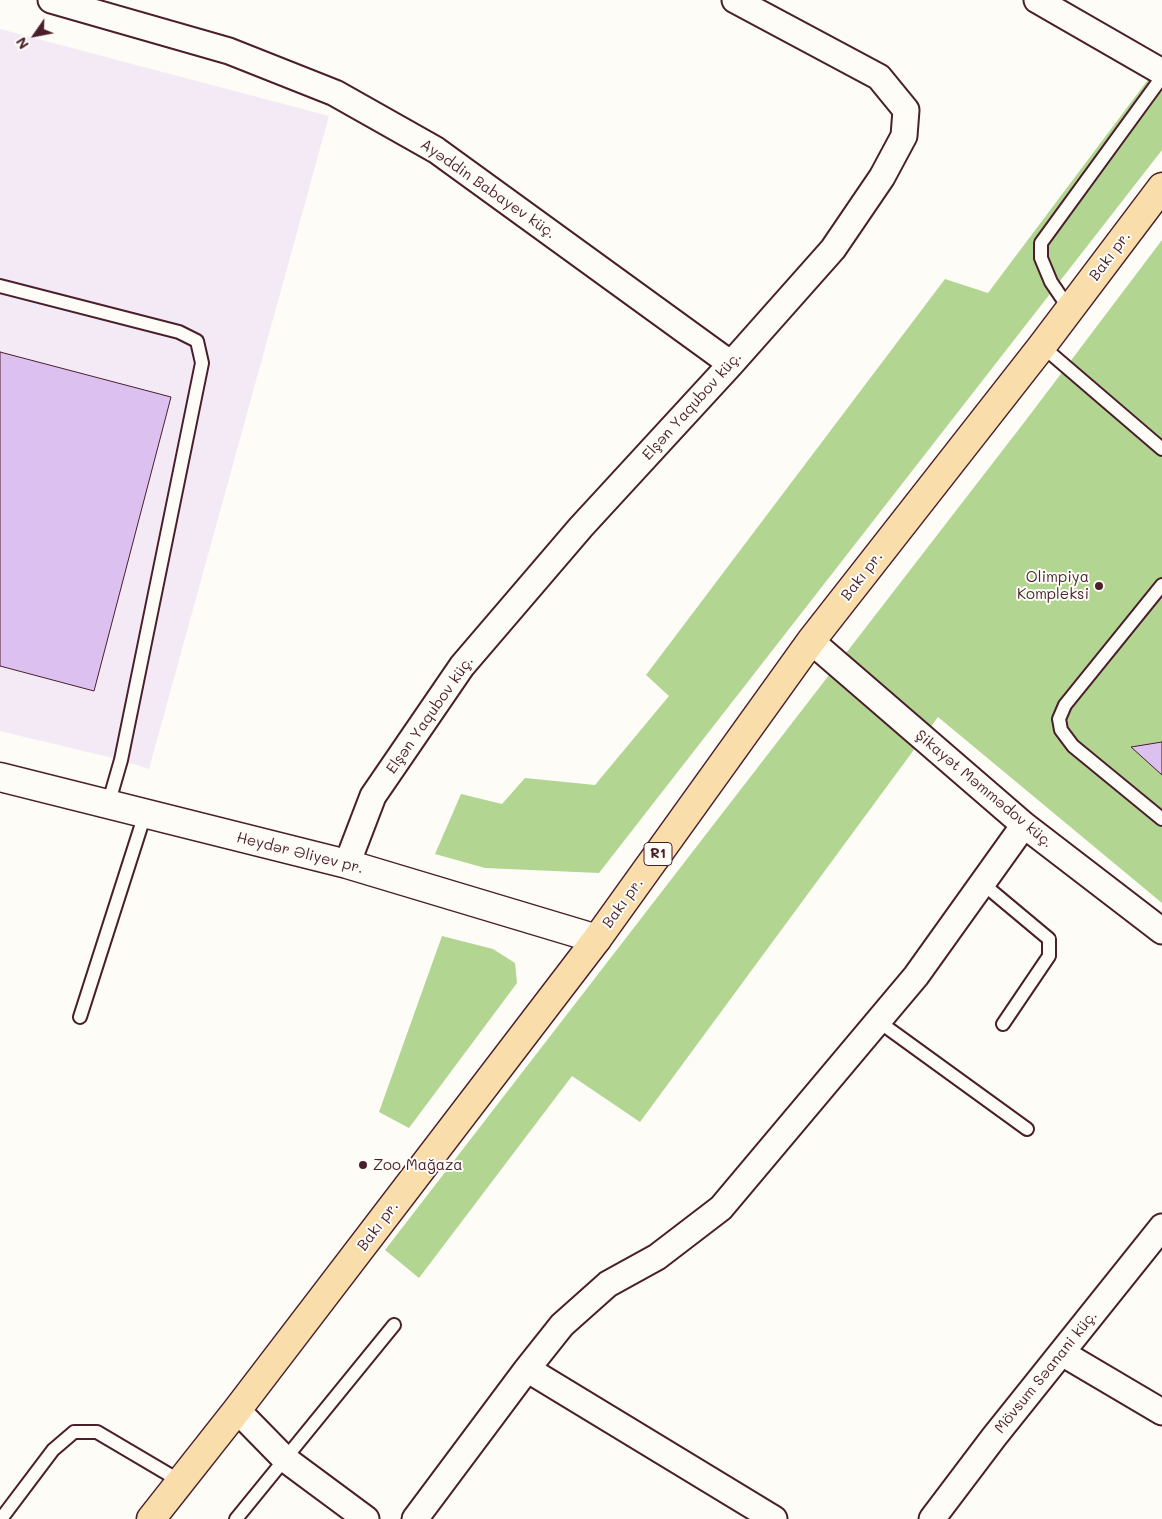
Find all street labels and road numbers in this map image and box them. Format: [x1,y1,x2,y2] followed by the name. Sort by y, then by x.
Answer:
[417,135,559,243] street label: Ayəddin Babayev küç.
[1086,228,1134,284] street label: Bakı pr.
[639,348,745,464] street label: Elşən Yaqubov küç.
[837,548,887,604] street label: Bakı pr.
[383,653,477,777] street label: Elşən Yaqubov küç.
[912,726,1056,852] street label: Şikayət Məmmədov küç.
[235,829,365,877] street label: Heydər Əliyev pr.
[644,842,672,866] road number: R1
[599,875,647,931] street label: Bakı pr.
[354,1198,402,1254] street label: Bakı pr.
[991,1307,1101,1437] street label: Mövsum Səanani küç.

